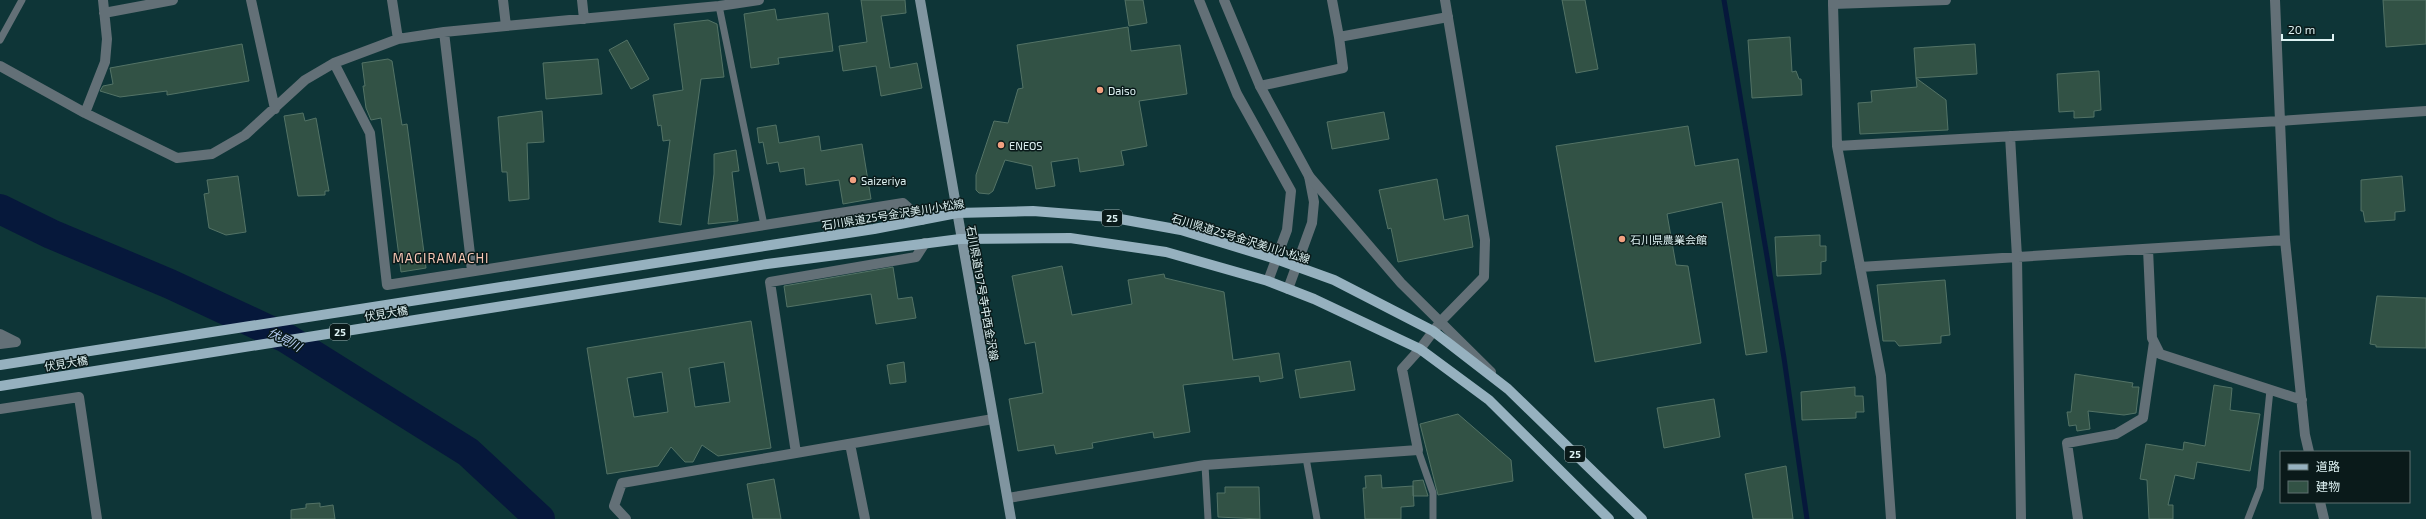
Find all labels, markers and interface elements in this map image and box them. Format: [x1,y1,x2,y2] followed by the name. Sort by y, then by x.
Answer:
[2282,16,2333,42] scale bar
[2288,22,2315,36] text: 20 m
[1108,84,1136,97] place label: Daiso
[1095,85,1105,95] marker: Daiso
[1009,139,1043,152] place label: ENEOS
[996,140,1006,150] marker: ENEOS
[861,174,906,187] place label: Saizeriya
[848,175,858,185] marker: Saizeriya
[821,196,965,232] street label: 石川県道25号金沢美川小松線
[1102,210,1122,226] road number: 25
[1170,211,1312,265] street label: 石川県道25号金沢美川小松線
[965,224,1001,362] street label: 石川県道197号寺中西金沢線
[1630,233,1707,246] place label: 石川県農業会館
[1617,234,1627,244] marker: 石川県農業会館
[392,250,490,266] district label: MAGIRAMACHI
[363,303,409,323] street label: 伏見大橋
[266,324,306,355] water label: 伏見川
[330,324,350,340] road number: 25
[43,353,89,373] street label: 伏見大橋
[1565,446,1585,462] road number: 25
[2280,451,2410,503] legend
[2316,459,2340,473] text: 道路
[2316,479,2340,493] text: 建物

